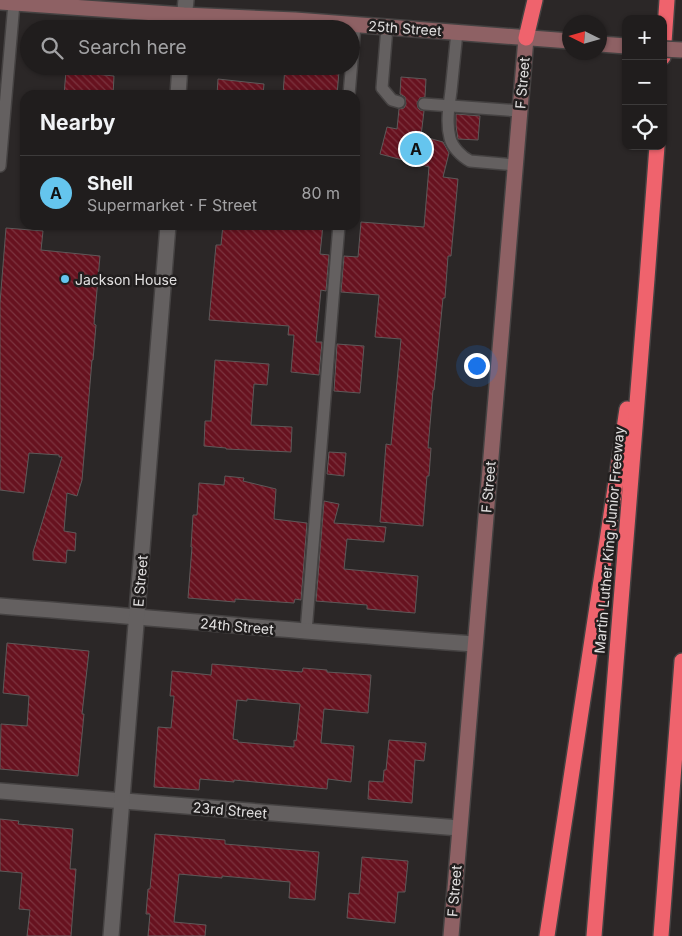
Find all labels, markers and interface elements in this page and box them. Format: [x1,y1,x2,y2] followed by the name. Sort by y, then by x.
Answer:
[562,15,607,60] north arrow
[622,15,667,150] map controls
[622,15,667,60] button: +
[368,17,443,39] street label: 25th Street
[20,20,360,75] search box
[38,34,66,62] icon: search
[78,36,187,59] text: Search here
[511,56,533,110] street label: F Street
[622,60,667,105] button: −
[622,105,667,150] button: locate
[40,110,115,135] text: Nearby
[400,130,432,168] pin: A
[87,172,133,195] text: Shell
[50,183,62,203] text: A
[301,183,340,203] text: 80 m
[87,195,257,215] text: Supermarket · F Street
[75,271,177,288] place label: Jackson House
[59,273,71,285] marker: Jackson House
[464,353,490,379] your location
[591,426,627,654] street label: Martin Luther King Junior Freeway
[477,460,499,514] street label: F Street
[129,554,151,608] street label: E Street
[200,614,275,638] street label: 24th Street
[192,798,268,822] street label: 23rd Street
[443,864,465,918] street label: F Street

